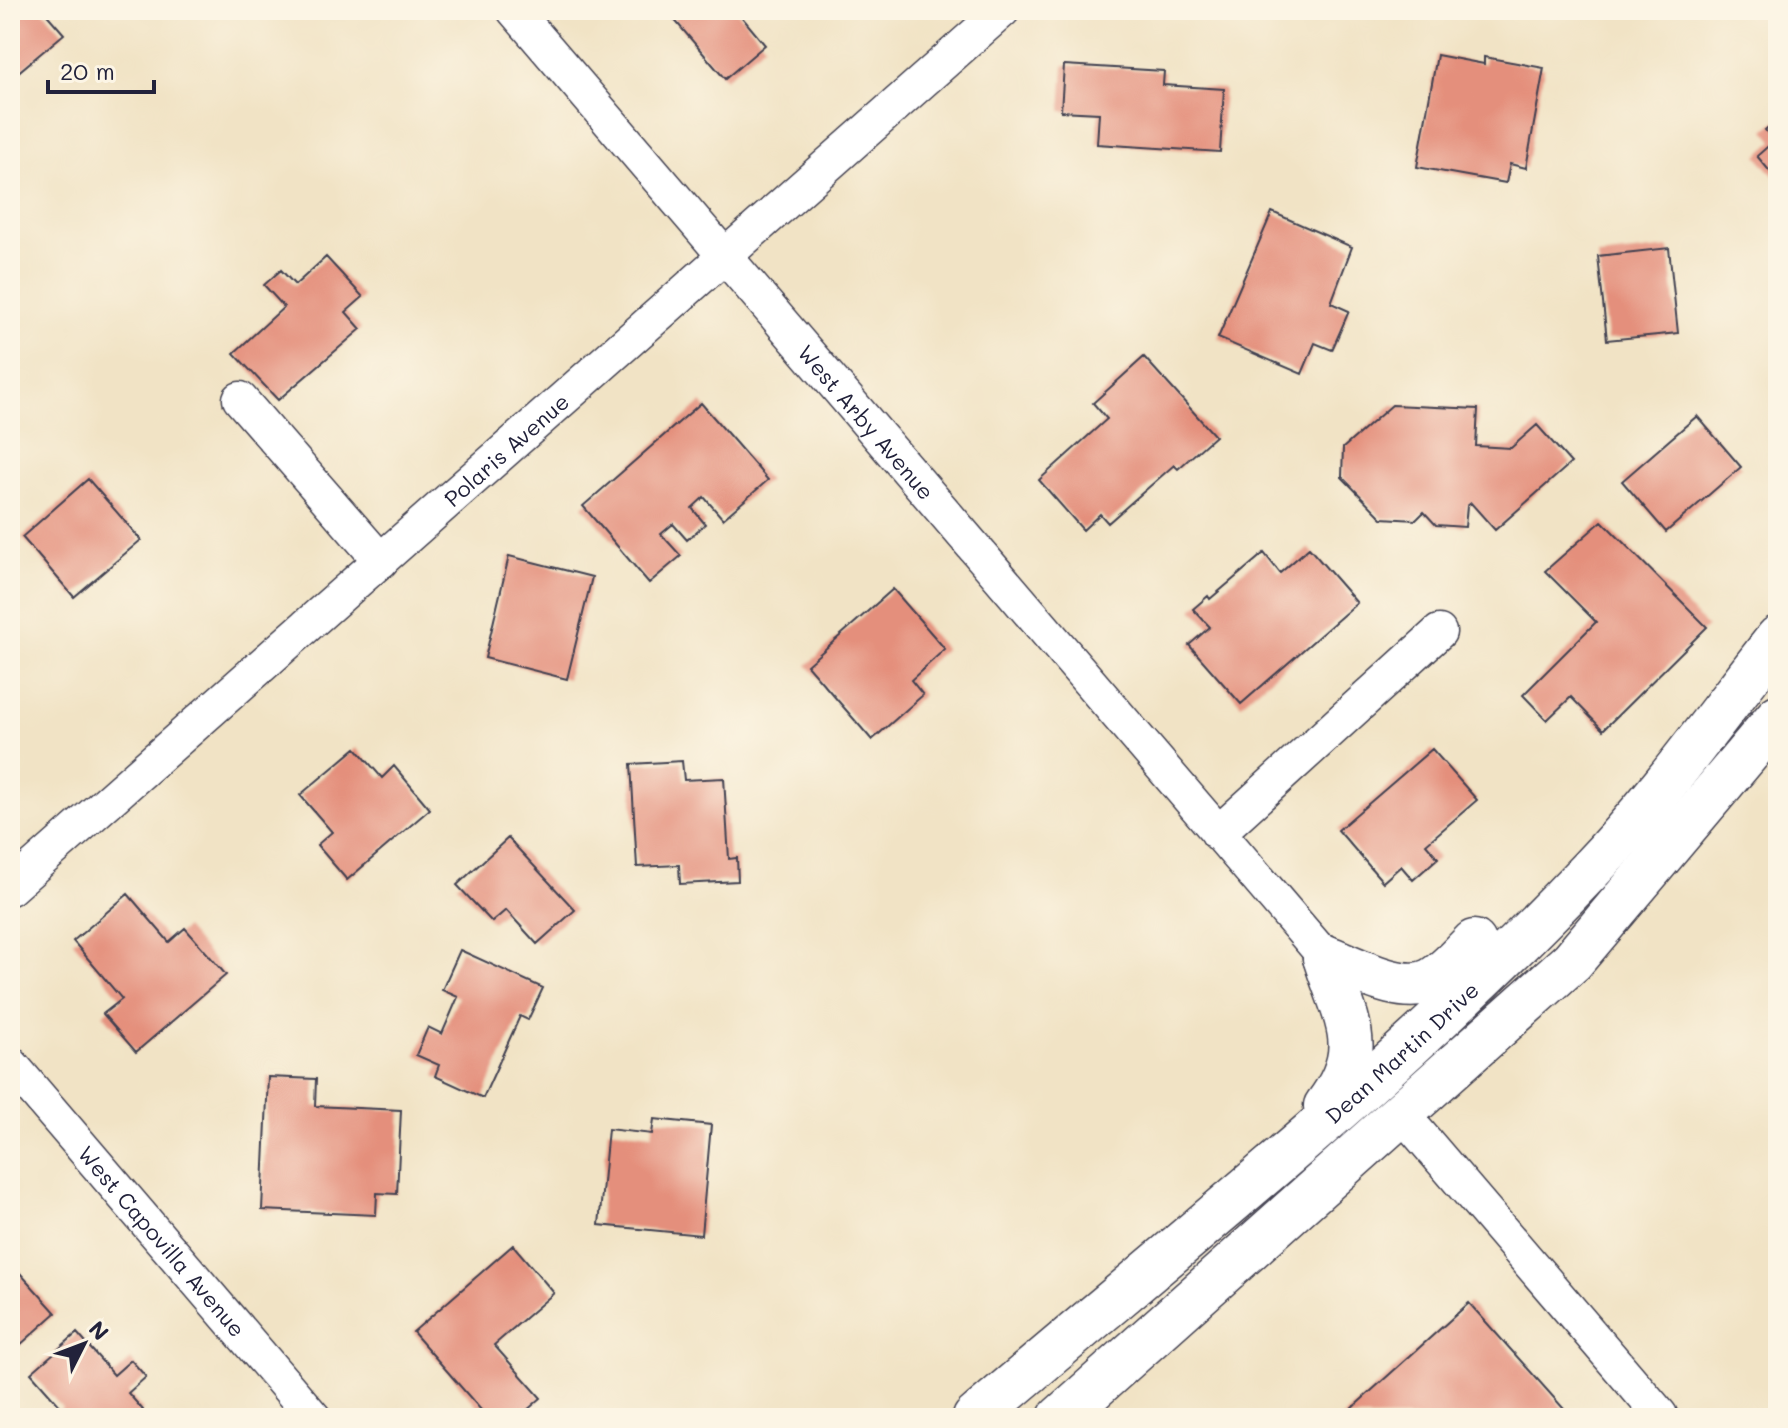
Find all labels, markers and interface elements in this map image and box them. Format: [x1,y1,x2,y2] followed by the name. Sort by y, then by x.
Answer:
[48,44,154,94] scale bar
[60,55,115,86] text: 20 m
[792,338,941,505] street label: West Arby Avenue
[437,386,575,513] street label: Polaris Avenue
[1319,975,1485,1129] street label: Dean Martin Drive
[72,1139,252,1342] street label: West Capovilla Avenue
[44,1304,124,1384] north arrow
[83,1314,116,1346] text: N

